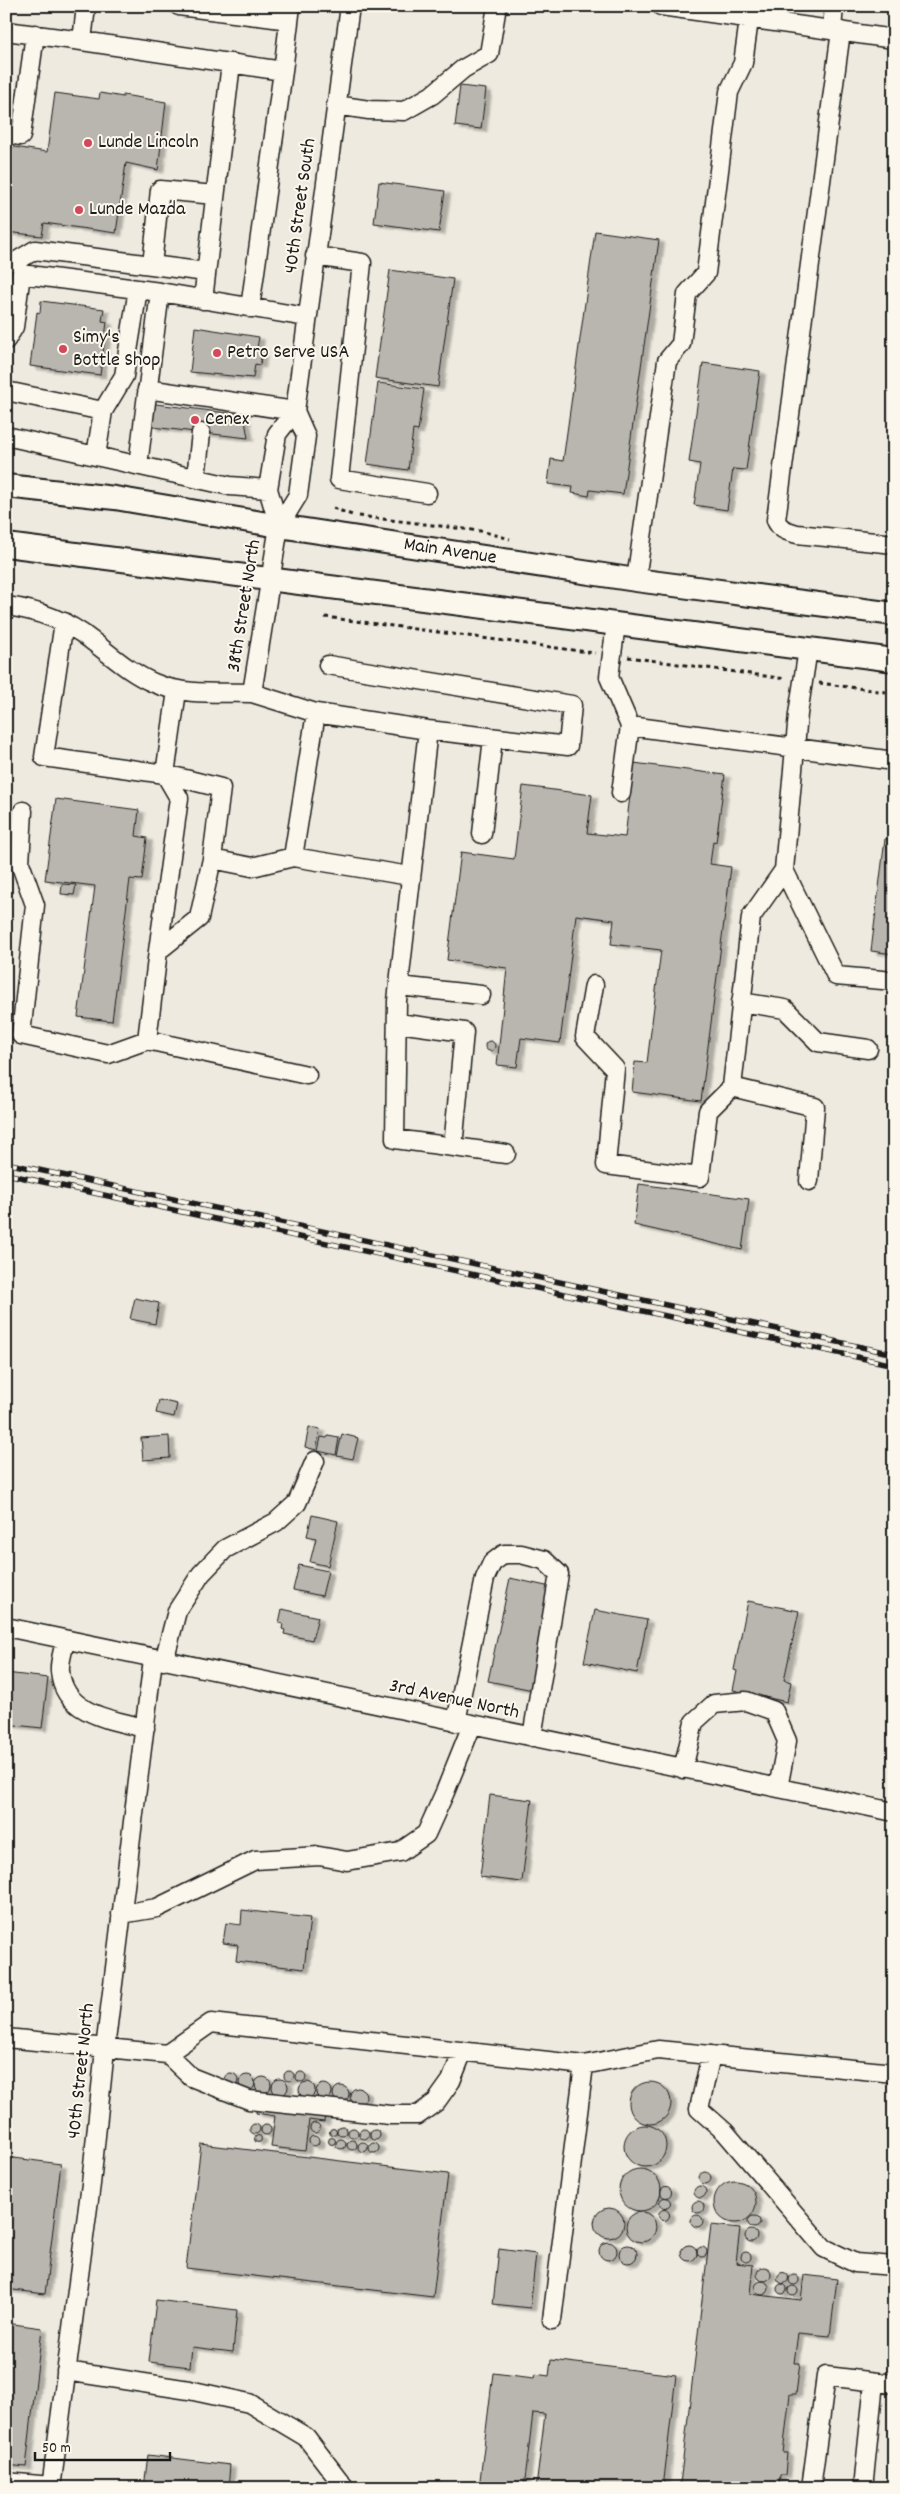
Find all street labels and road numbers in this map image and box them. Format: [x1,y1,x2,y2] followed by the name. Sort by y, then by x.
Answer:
[278,137,324,275] street label: 40th Street South
[402,531,498,573] street label: Main Avenue
[221,538,269,674] street label: 38th Street North
[386,1673,522,1727] street label: 3rd Avenue North
[61,2002,103,2140] street label: 40th Street North

